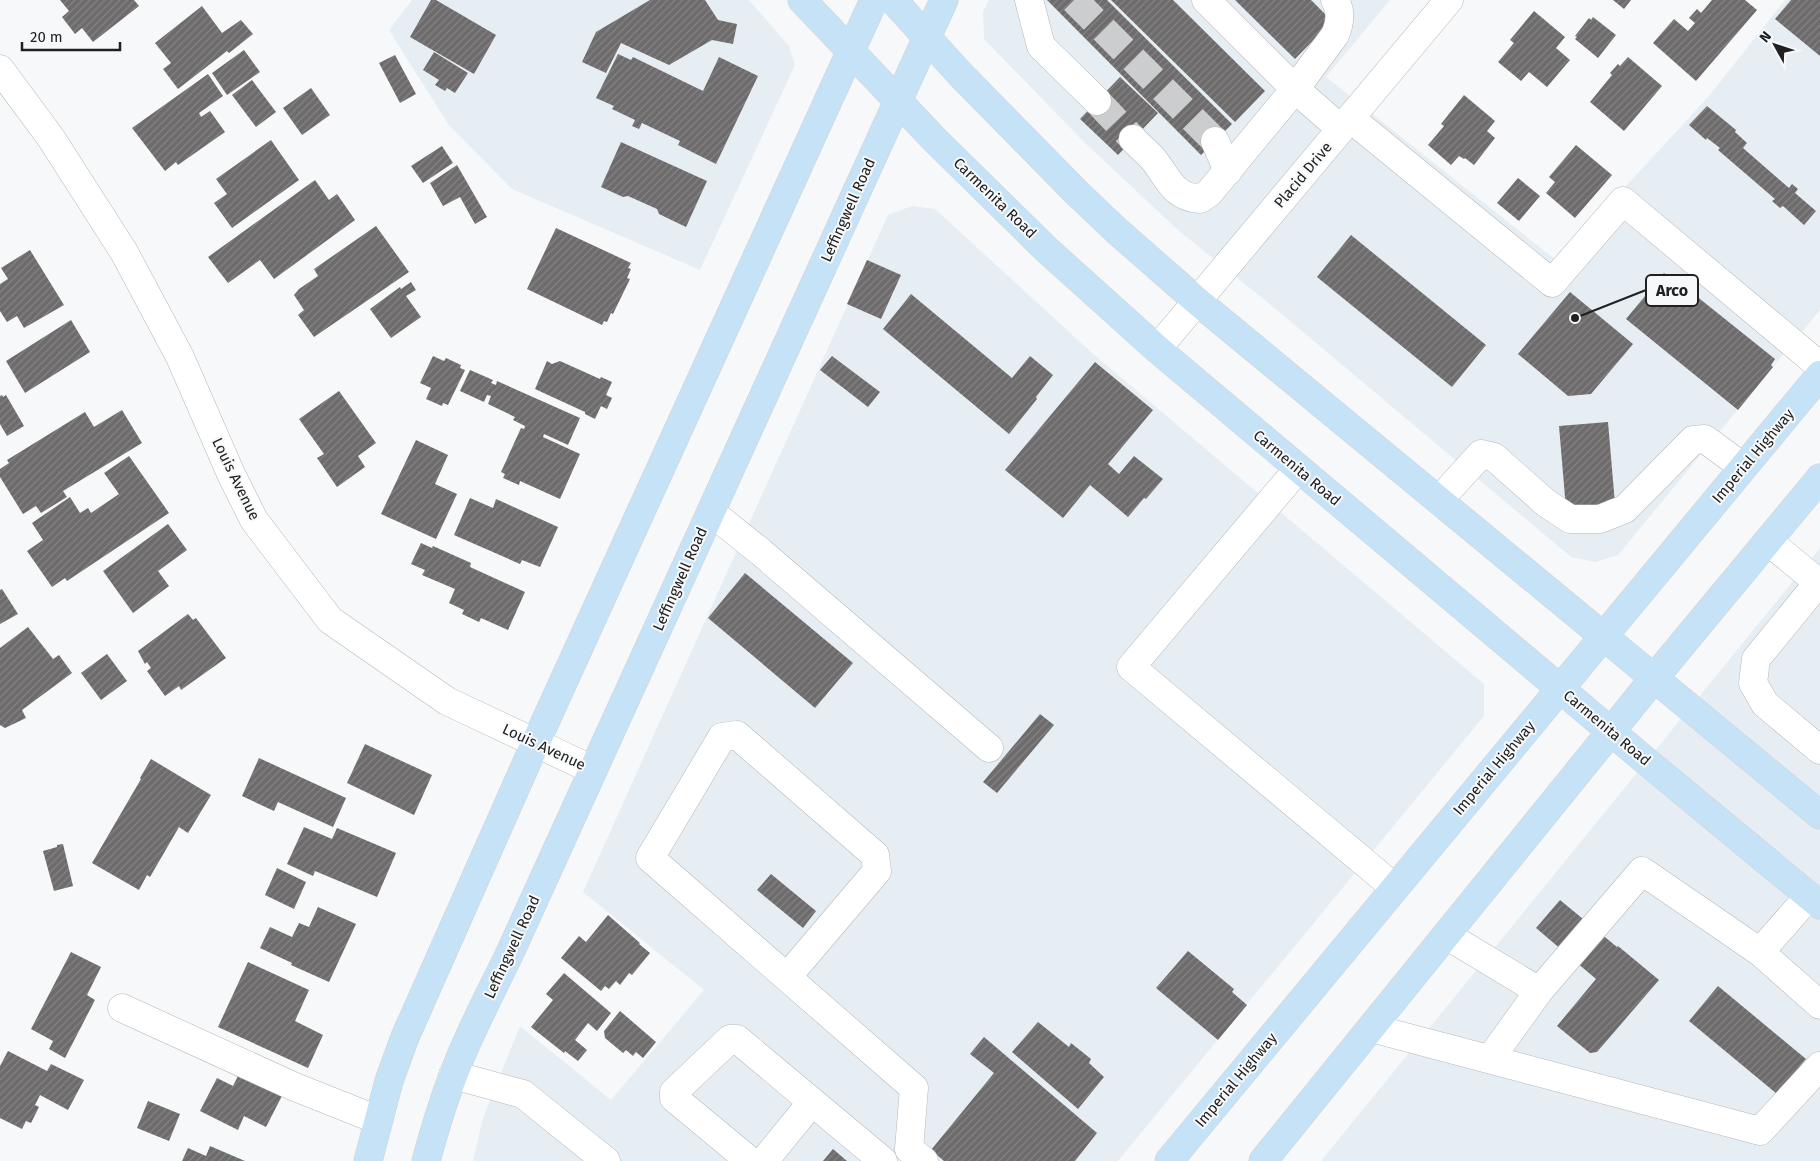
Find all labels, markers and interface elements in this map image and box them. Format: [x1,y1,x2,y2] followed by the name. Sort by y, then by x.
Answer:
[22,20,120,52] scale bar
[1750,20,1800,70] north arrow
[30,28,63,46] text: 20 m
[1756,28,1775,46] text: N
[1270,138,1336,212] street label: Placid Drive
[950,154,1040,242] street label: Carmenita Road
[817,155,879,265] street label: Leffingwell Road
[1646,275,1698,306] callout: Arco
[1655,281,1688,300] text: Arco
[1708,405,1798,507] street label: Imperial Highway
[1250,426,1344,510] street label: Carmenita Road
[208,435,264,523] street label: Louis Avenue
[649,524,711,634] street label: Leffingwell Road
[1560,686,1654,770] street label: Carmenita Road
[1449,717,1539,819] street label: Imperial Highway
[500,720,588,774] street label: Louis Avenue
[480,893,544,1001] street label: Leffingwell Road
[1191,1029,1281,1131] street label: Imperial Highway

